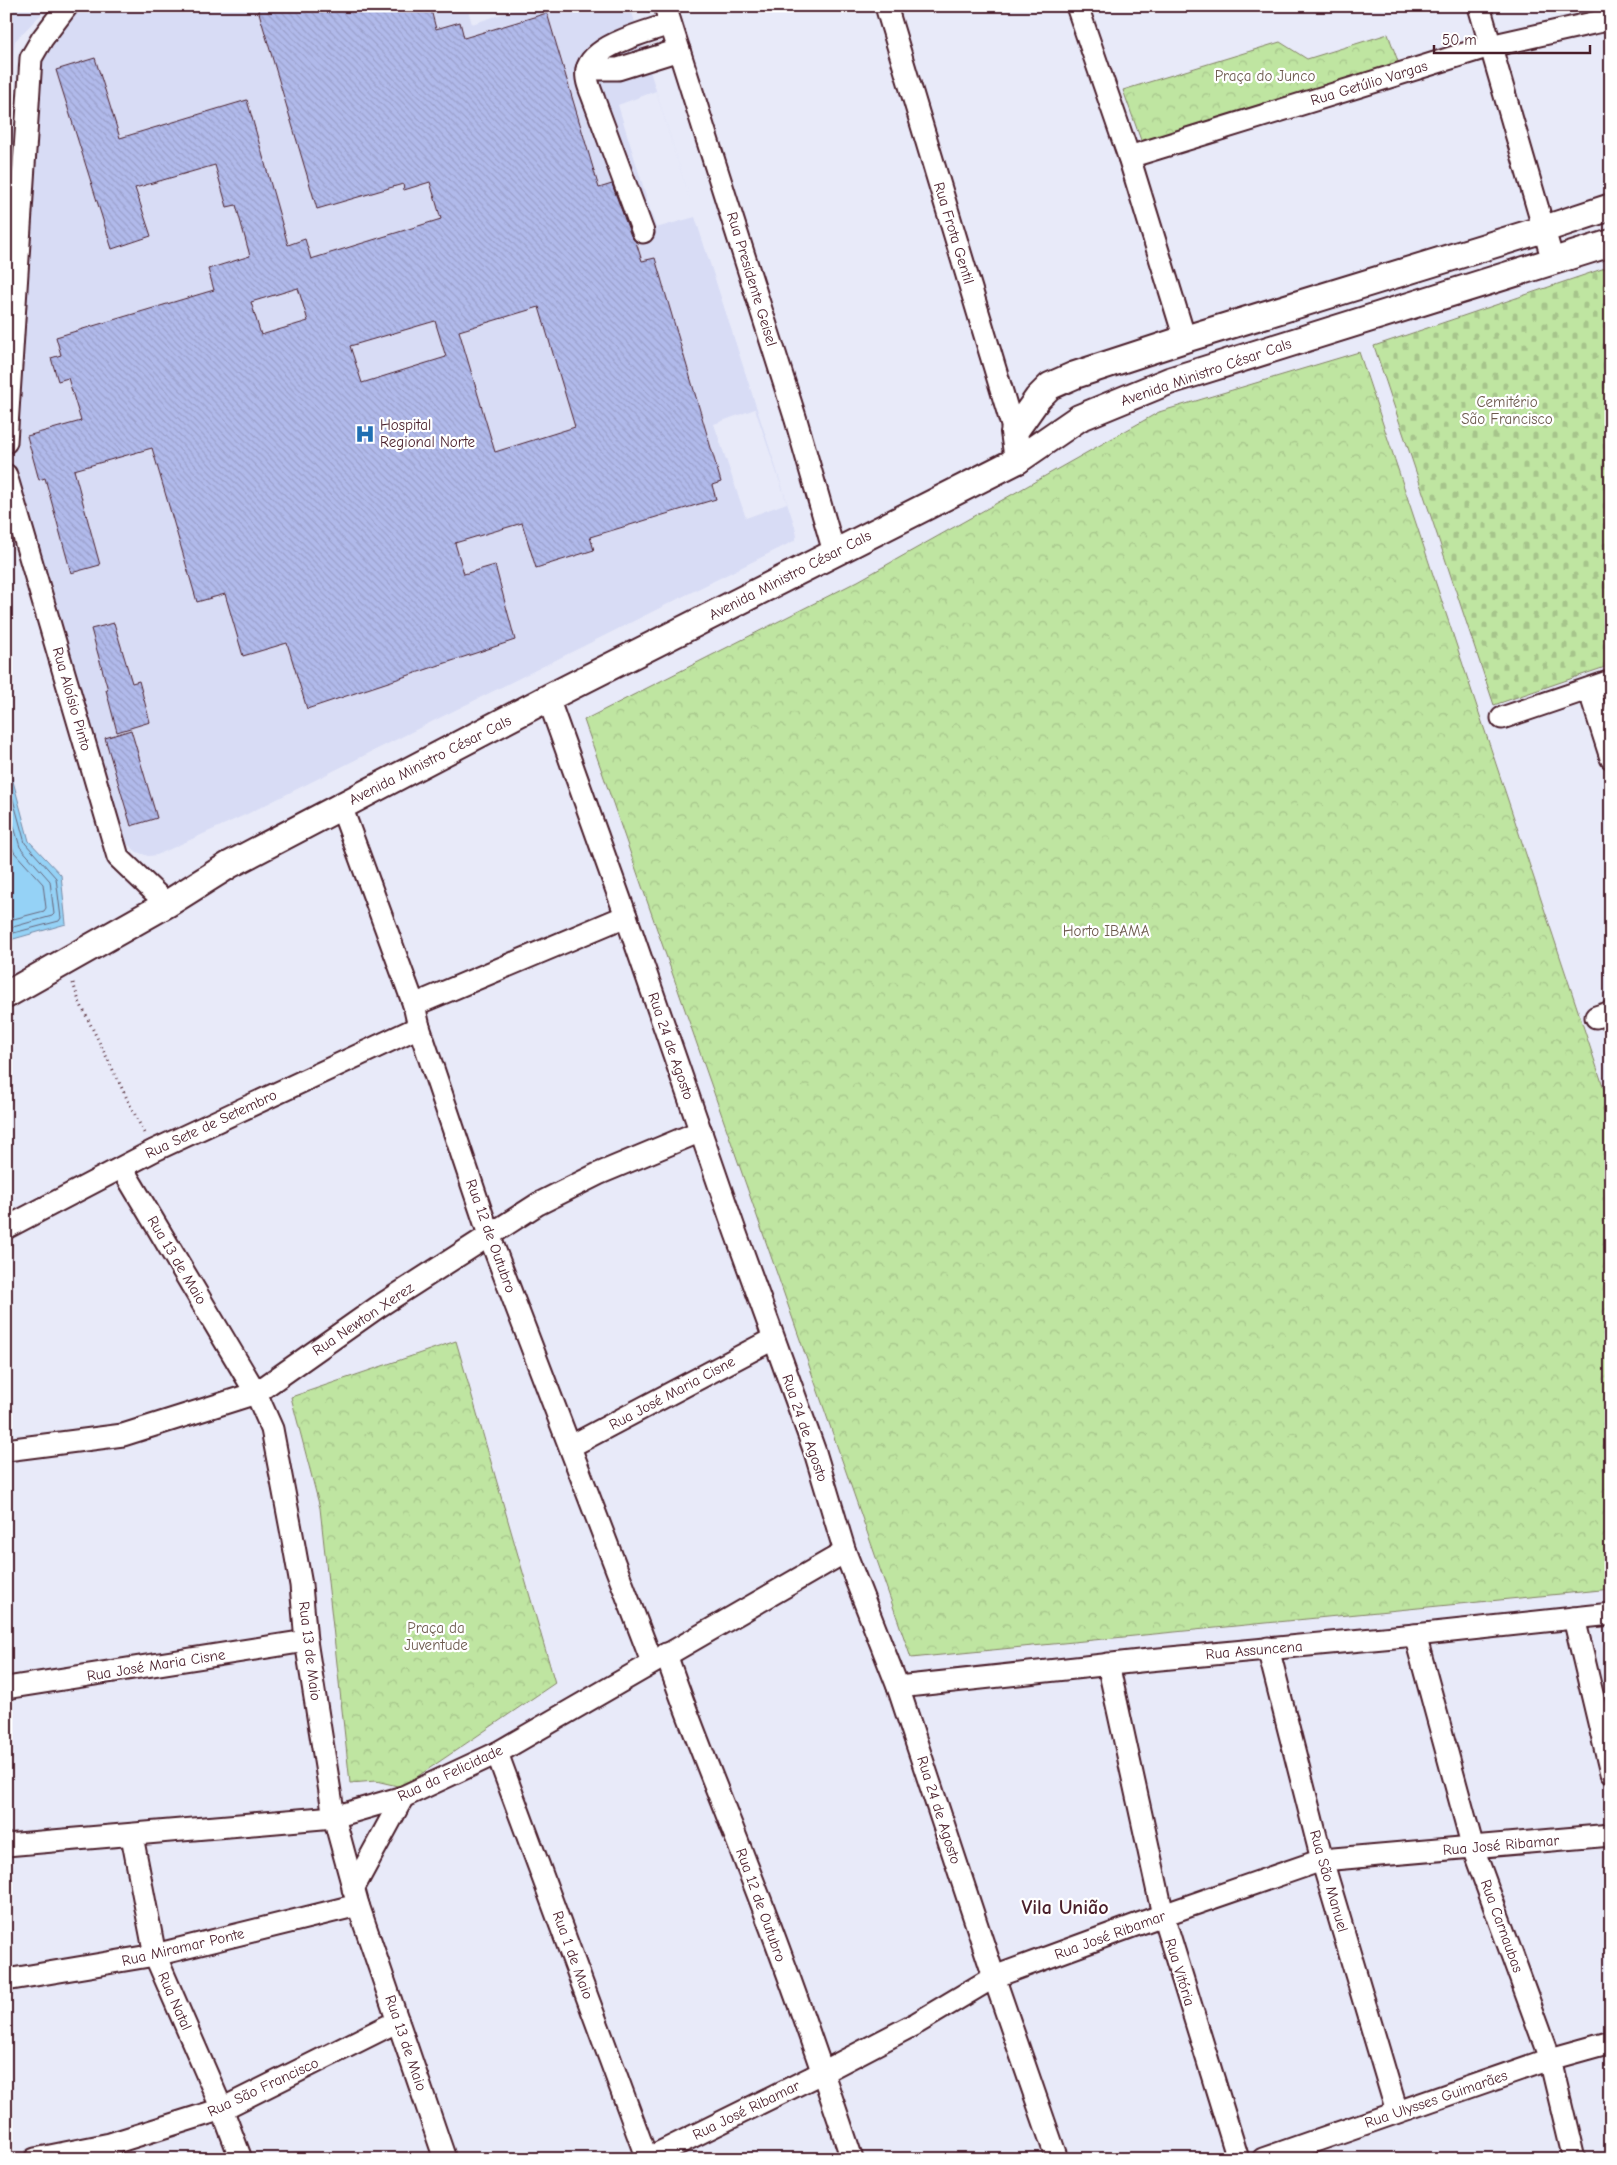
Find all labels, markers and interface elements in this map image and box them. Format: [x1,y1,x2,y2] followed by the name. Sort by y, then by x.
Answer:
[1434,22,1591,54] scale bar
[1442,31,1477,49] text: 50 m
[1308,57,1430,109] street label: Rua Getúlio Vargas
[1215,67,1315,85] park label: Praça do Junco
[930,180,978,286] street label: Rua Frota Gentil
[723,210,781,348] street label: Rua Presidente Geisel
[1118,334,1294,410] street label: Avenida Ministro César Cals
[1461,393,1553,428] park label: Cemitério São Francisco
[380,416,476,451] place label: Hospital Regional Norte
[354,423,376,445] hospital icon: Hospital Regional Norte
[706,526,874,624] street label: Avenida Ministro César Cals
[49,645,95,753] street label: Rua Aloísio Pinto
[346,711,514,809] street label: Avenida Ministro César Cals
[1063,922,1150,940] park label: Horto IBAMA
[644,990,698,1102] street label: Rua 24 de Agosto
[142,1086,280,1162] street label: Rua Sete de Setembro
[462,1177,520,1295] street label: Rua 12 de Outubro
[144,1212,211,1308] street label: Rua 13 de Maio
[309,1278,417,1360] street label: Rua Newton Xerez
[606,1352,738,1434] street label: Rua José Maria Cisne
[778,1372,832,1484] street label: Rua 24 de Agosto
[295,1600,325,1702] street label: Rua 13 de Maio
[404,1619,468,1654] park label: Praça da Juventude
[1205,1637,1303,1663] street label: Rua Assuncena
[86,1645,227,1685] street label: Rua José Maria Cisne
[395,1741,506,1805] street label: Rua da Felicidade
[913,1754,965,1866] street label: Rua 24 de Agosto
[1306,1828,1352,1934] street label: Rua São Manuel
[1442,1831,1560,1859] street label: Rua José Ribamar
[732,1846,790,1964] street label: Rua 12 de Outubro
[1477,1877,1527,1975] street label: Rua Carnaubas
[1021,1896,1109,1919] district label: Vila União
[1052,1907,1168,1963] street label: Rua José Ribamar
[549,1908,597,2002] street label: Rua 1 de Maio
[120,1924,246,1970] street label: Rua Miramar Ponte
[1161,1936,1199,2008] street label: Rua Vitória
[154,1969,196,2033] street label: Rua Natal
[381,1993,431,2093] street label: Rua 13 de Maio
[205,2053,322,2121] street label: Rua São Francisco
[1362,2066,1510,2132] street label: Rua Ulysses Guimarães
[689,2076,803,2144] street label: Rua José Ribamar

